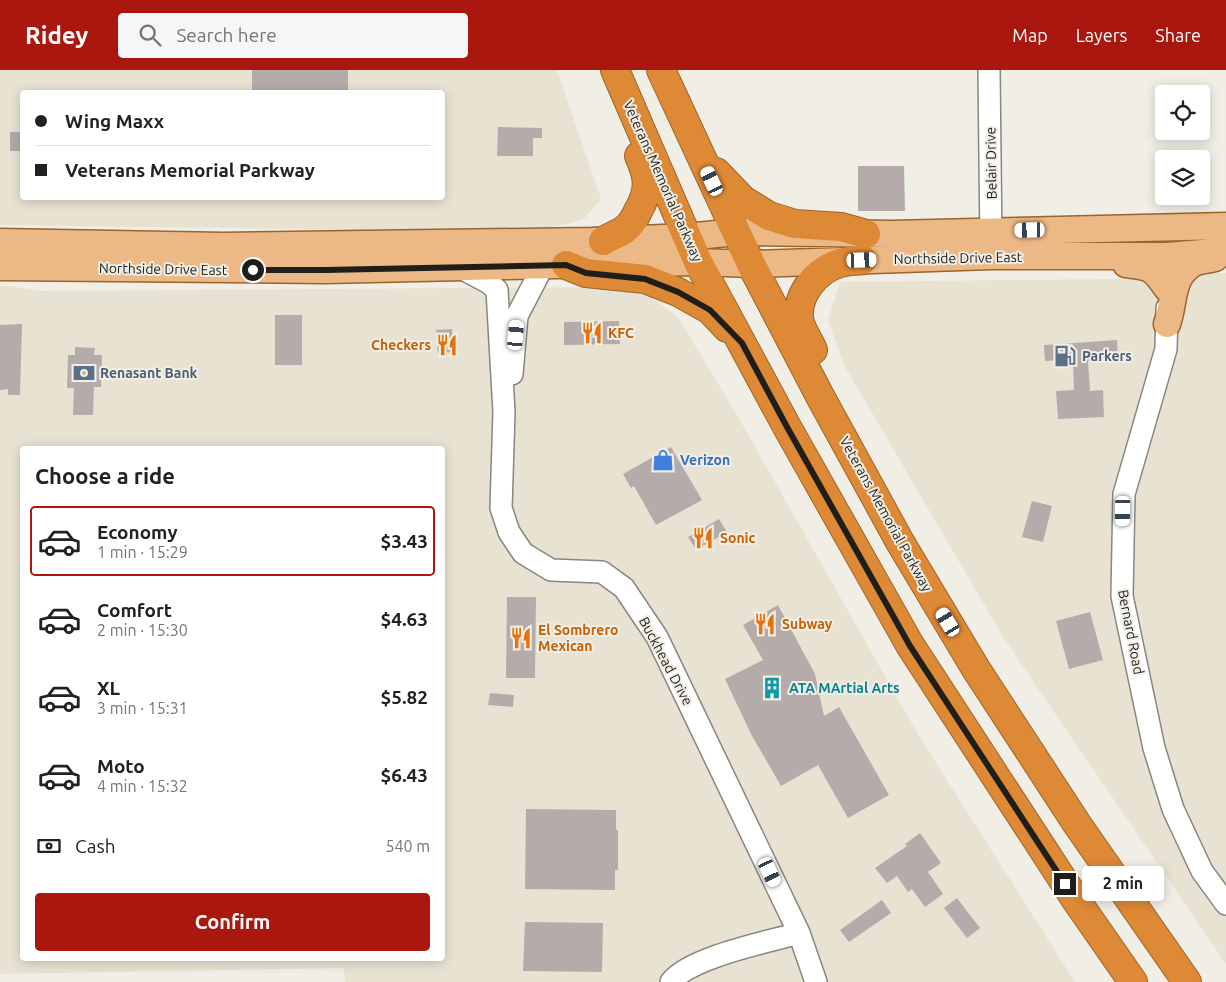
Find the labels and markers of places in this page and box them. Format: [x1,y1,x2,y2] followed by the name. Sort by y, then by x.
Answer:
[579,320,605,346] restaurant icon: KFC
[608,325,634,341] place label: KFC
[434,332,460,358] restaurant icon: Checkers
[371,337,431,353] place label: Checkers
[1052,343,1078,369] fuel station icon: Parkers
[1082,348,1132,364] place label: Parkers
[71,360,97,386] bank icon: Renasant Bank
[100,365,198,381] place label: Renasant Bank
[650,447,676,473] shop icon: Verizon
[680,452,730,468] place label: Verizon
[690,525,716,551] restaurant icon: Sonic
[720,530,755,546] place label: Sonic
[752,611,778,637] restaurant icon: Subway
[782,616,833,632] place label: Subway
[538,622,619,654] place label: El Sombrero Mexican
[508,625,534,651] restaurant icon: El Sombrero Mexican
[759,675,785,701] building icon: ATA MArtial Arts
[789,680,900,696] place label: ATA MArtial Arts

